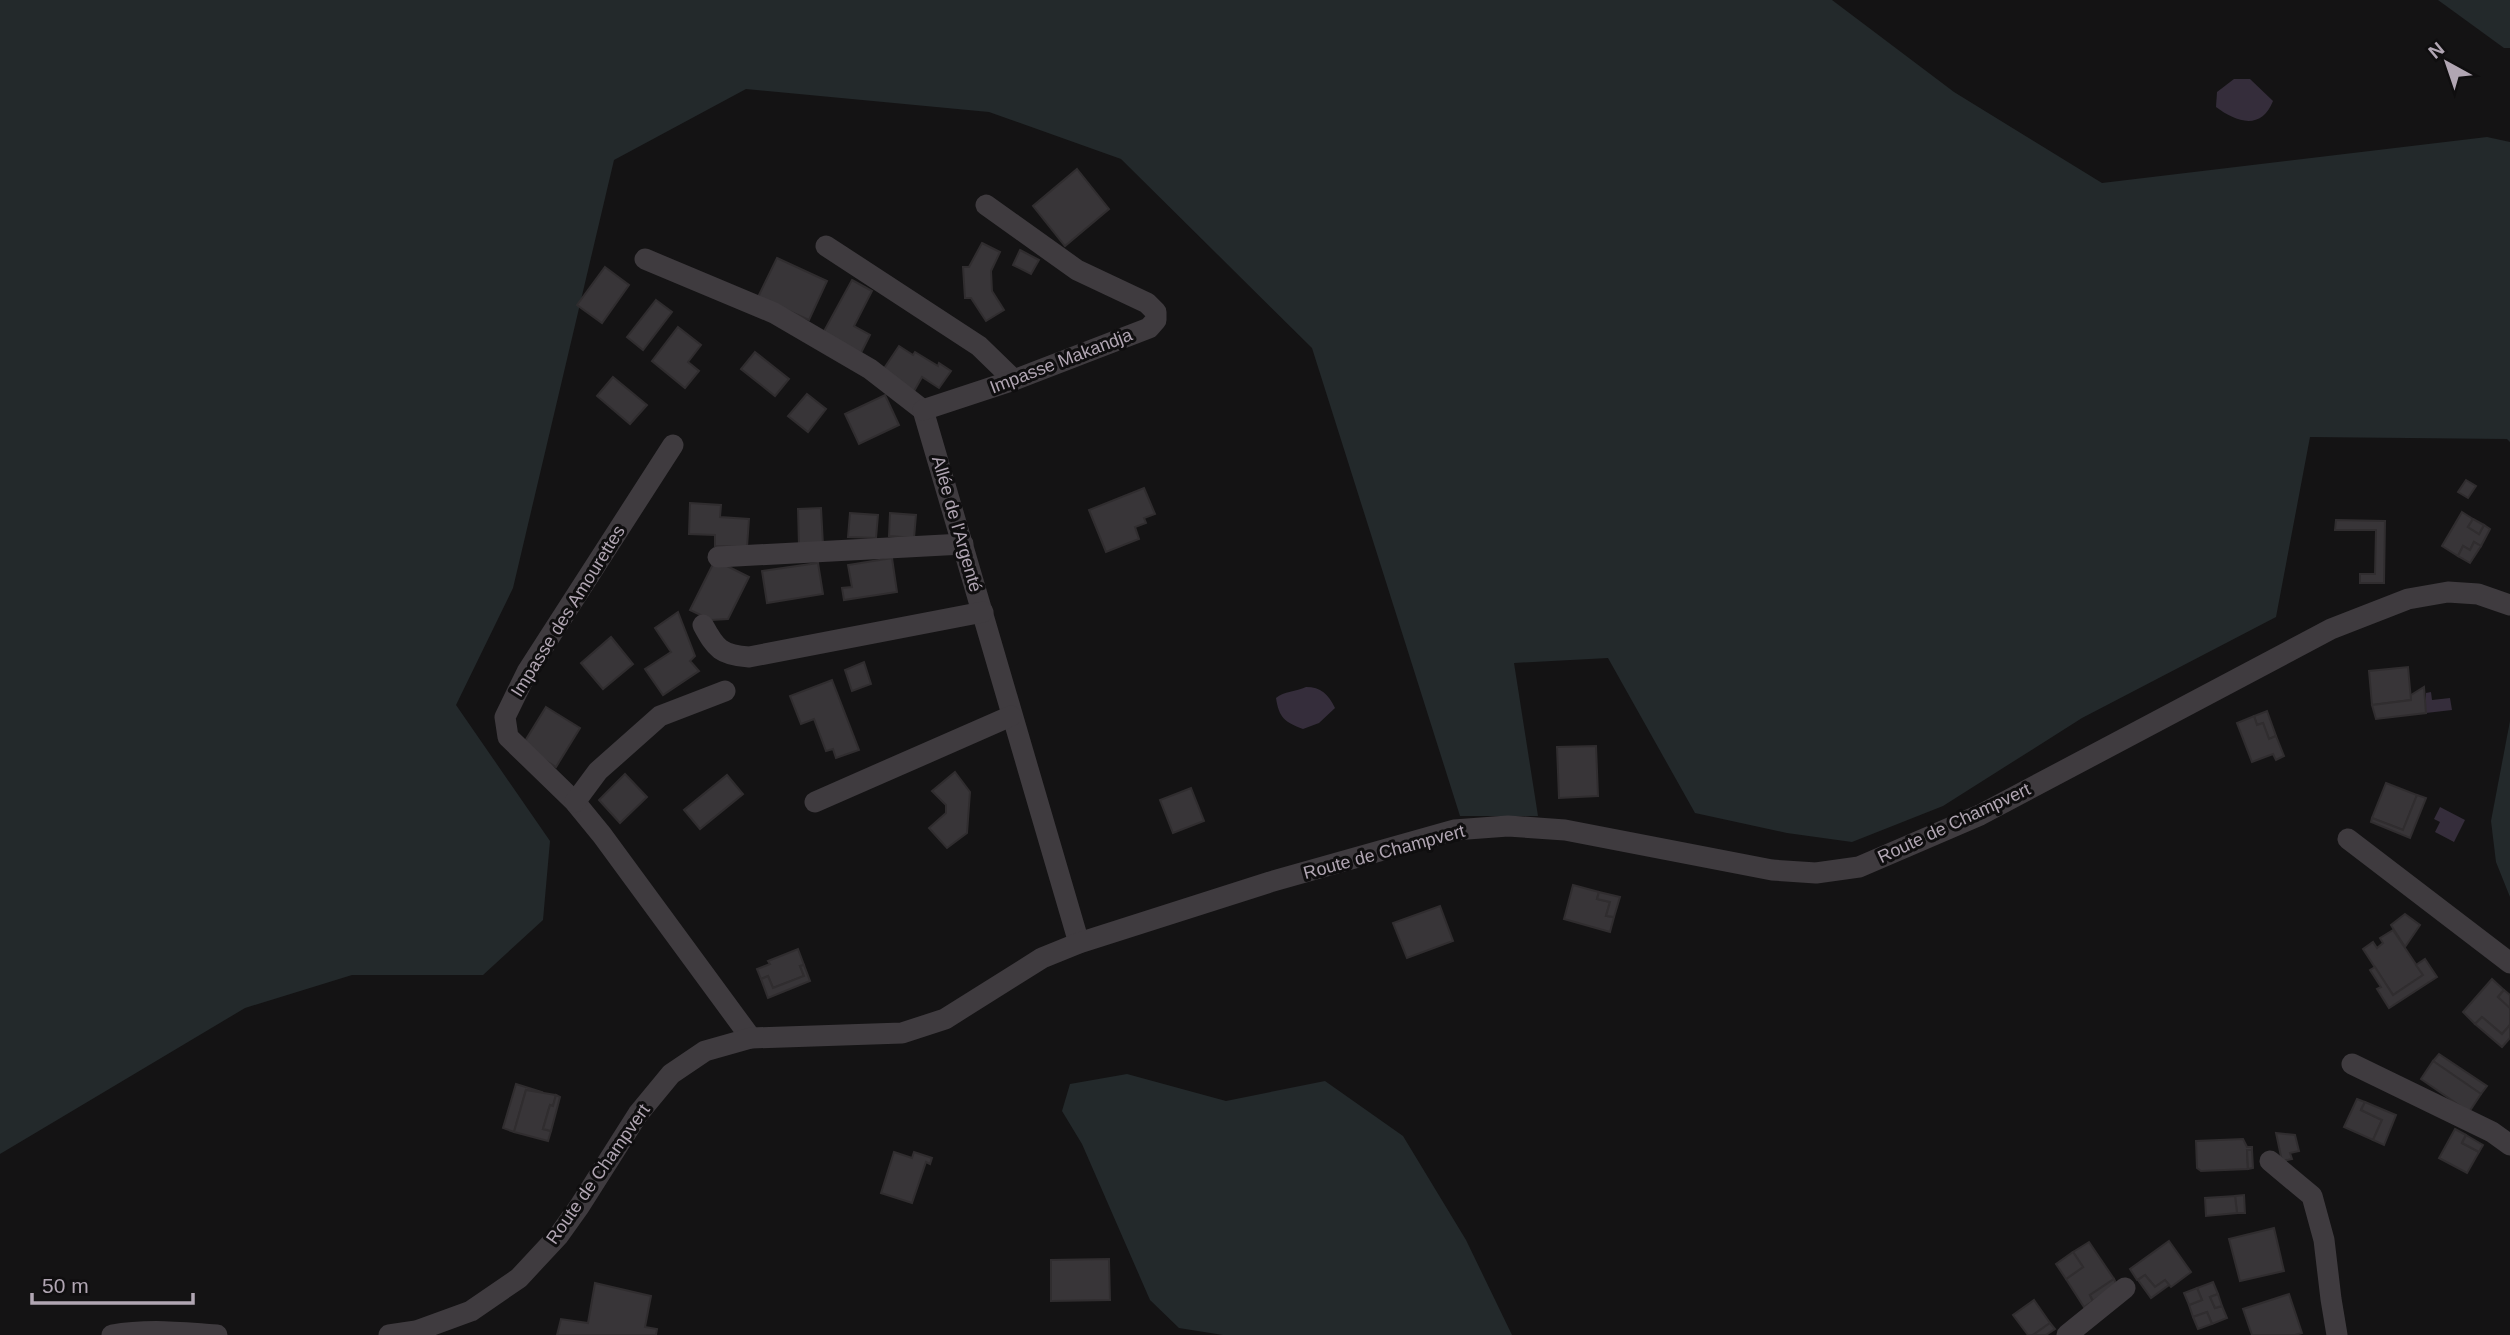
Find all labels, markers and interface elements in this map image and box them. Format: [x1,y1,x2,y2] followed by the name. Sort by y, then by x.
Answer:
[2412,28,2482,98] north arrow
[2424,38,2448,63] text: N
[987,324,1136,397] street label: Impasse Makandja
[928,454,986,594] street label: Allée de l'Argenté
[507,522,629,700] street label: Impasse des Amourettes
[1875,779,2033,867] street label: Route de Champvert
[1301,821,1467,883] street label: Route de Champvert
[542,1100,654,1248] street label: Route de Champvert
[32,1262,192,1306] scale bar
[42,1274,89,1297] text: 50 m

